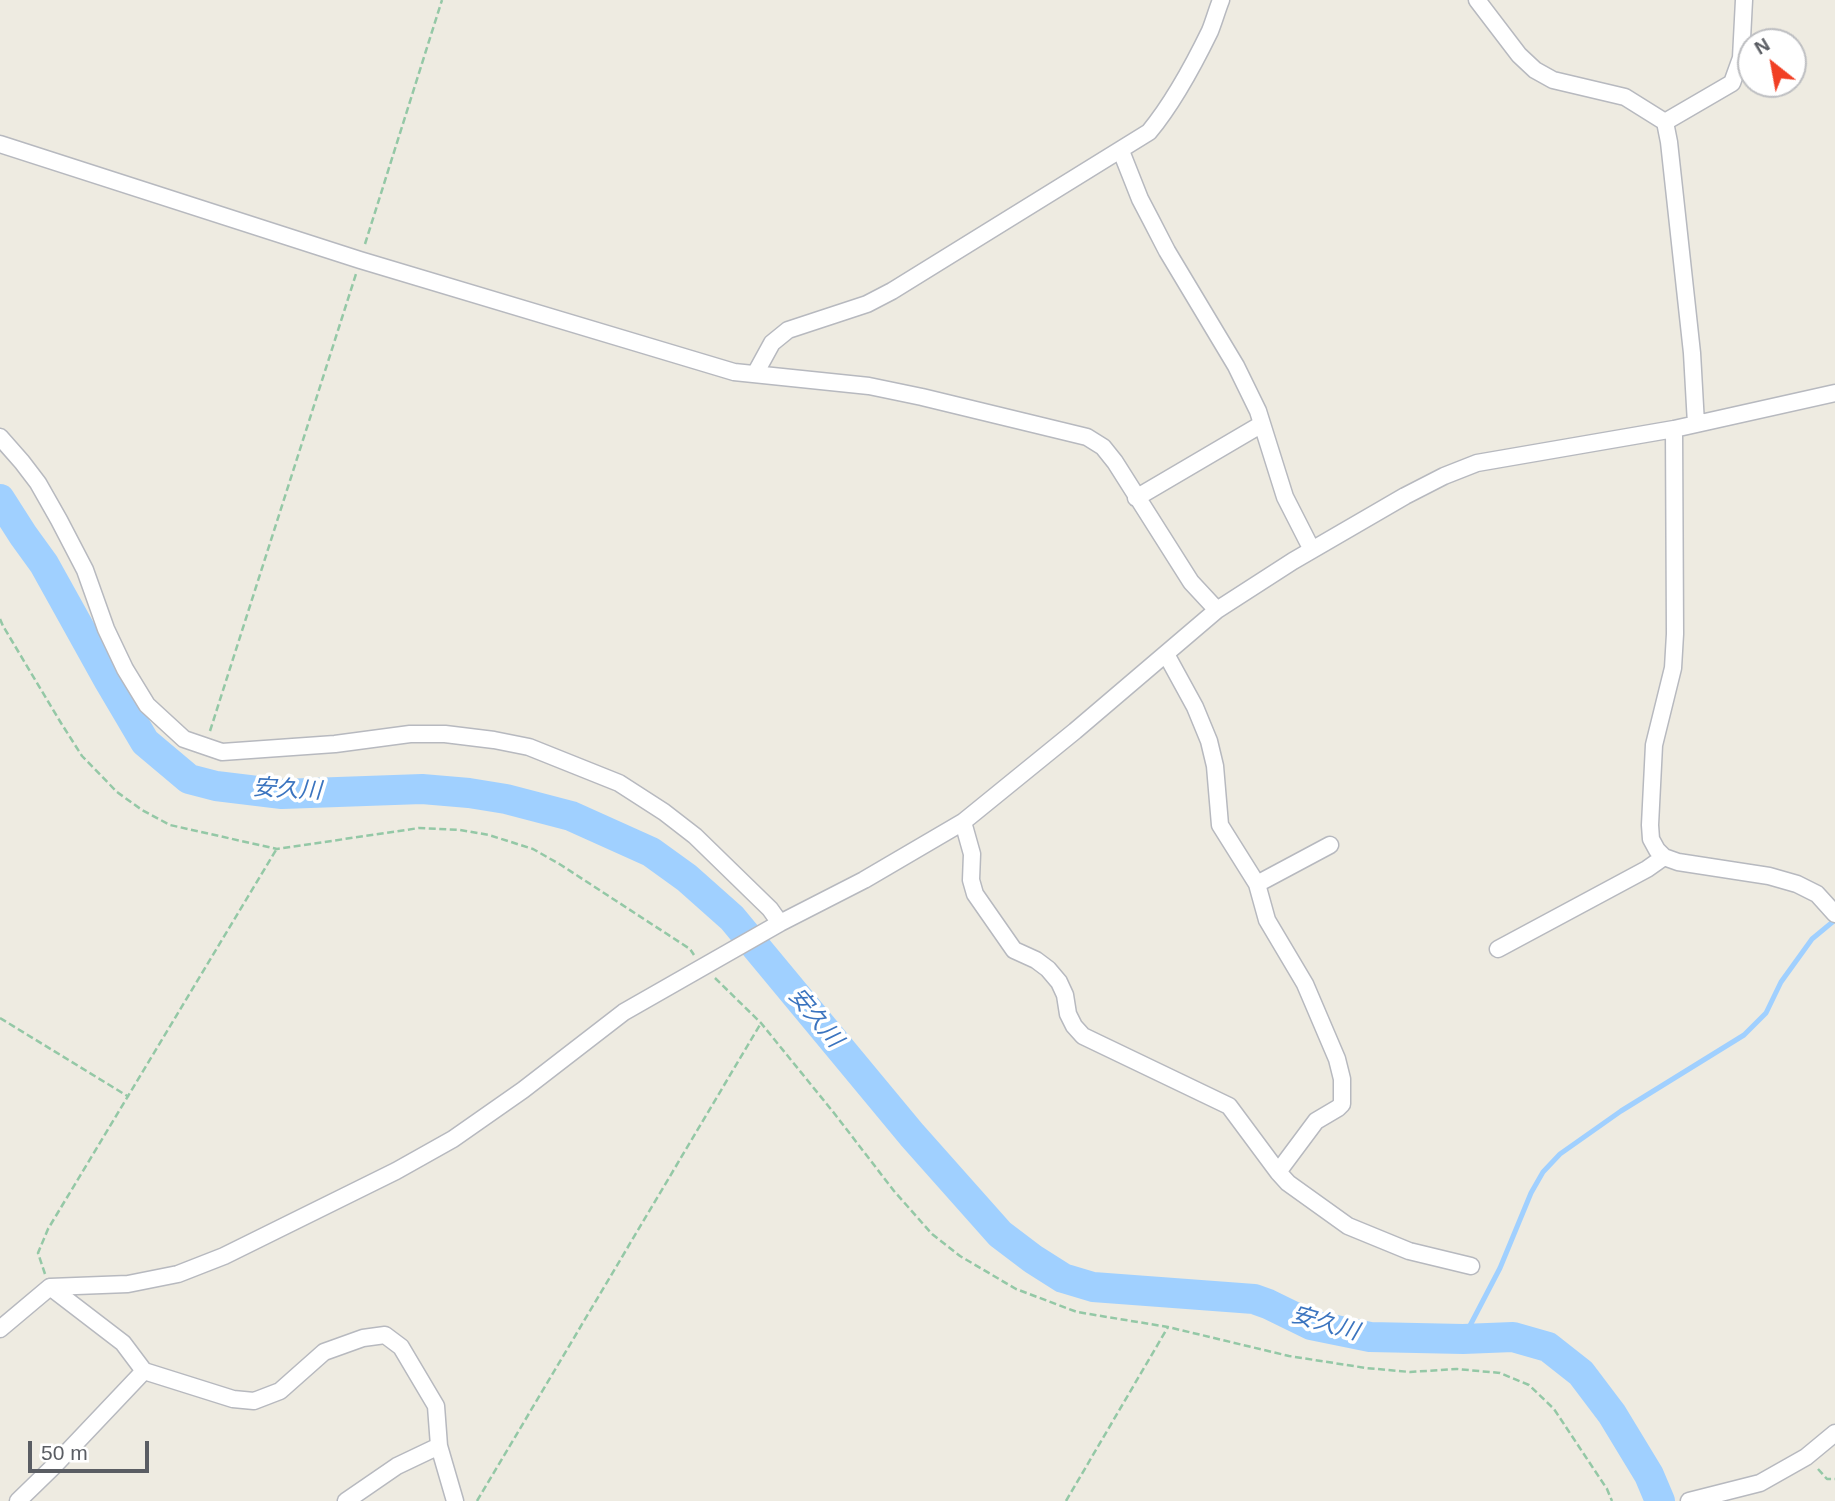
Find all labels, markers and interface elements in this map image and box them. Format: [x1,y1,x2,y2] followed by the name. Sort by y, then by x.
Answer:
[1737,28,1807,98] north arrow
[1751,34,1773,59] text: N
[252,774,322,806] water label: 安久川
[782,983,848,1053] water label: 安久川
[1288,1301,1362,1347] water label: 安久川
[32,1428,152,1472] scale bar
[41,1441,88,1464] text: 50 m

